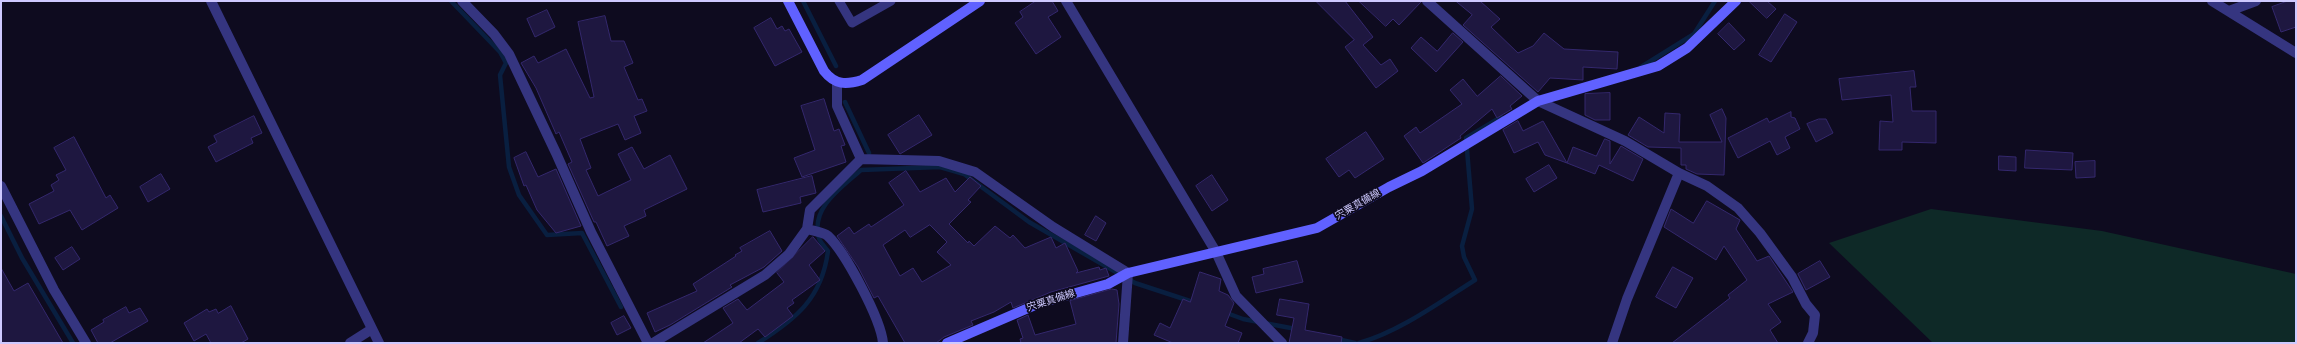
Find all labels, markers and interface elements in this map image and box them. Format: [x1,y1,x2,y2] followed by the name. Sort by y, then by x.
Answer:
[1333,187,1383,223] street label: 宍粟真備線
[1025,288,1077,314] street label: 宍粟真備線

